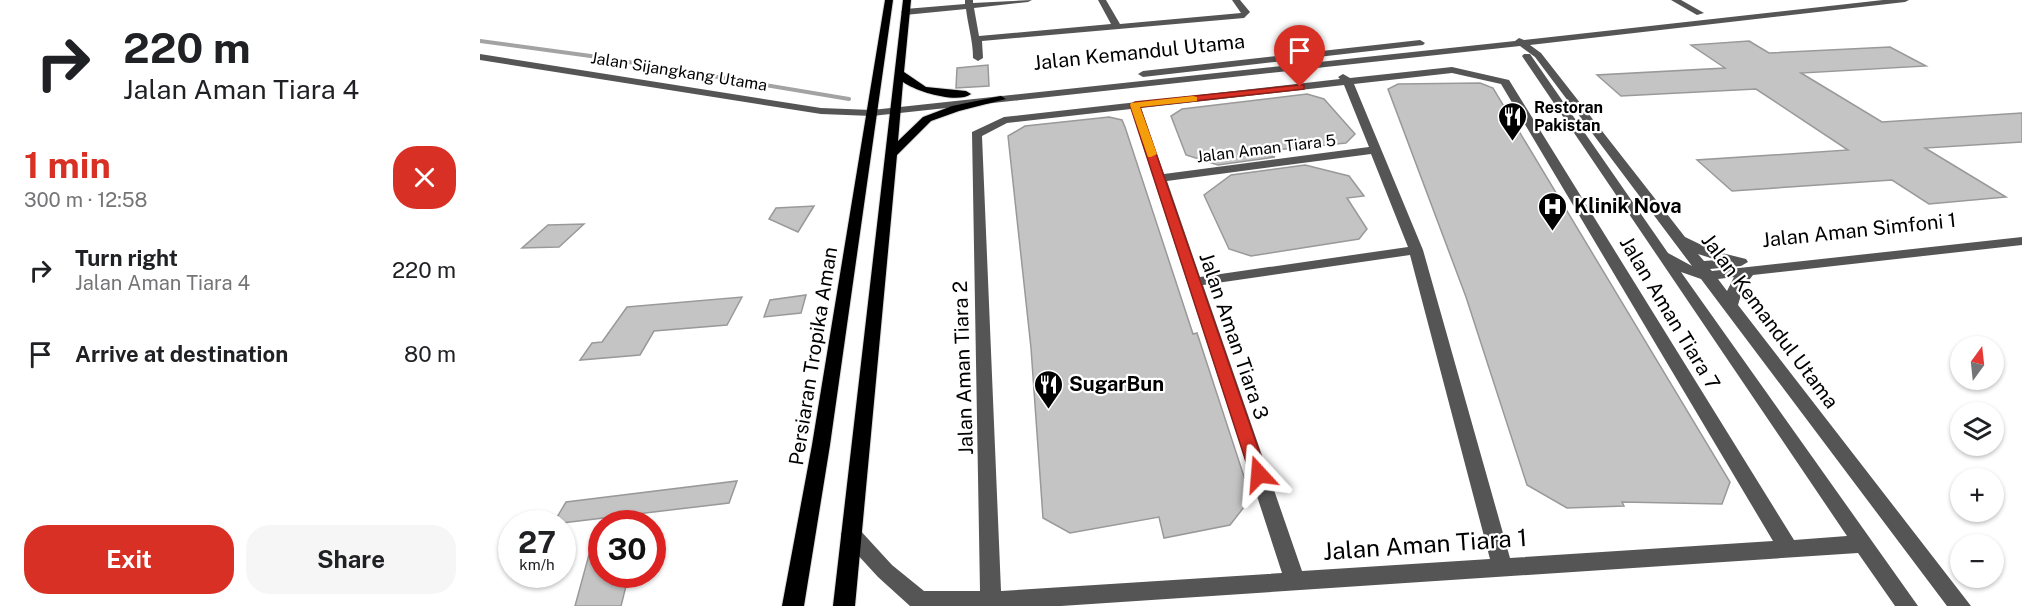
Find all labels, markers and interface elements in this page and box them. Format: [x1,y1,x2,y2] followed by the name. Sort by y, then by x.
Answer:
[123,23,251,72] text: 220 m
[24,24,102,102] icon: right
[1274,25,1325,87] pin
[1032,29,1246,75] street label: Jalan Kemandul Utama
[1283,34,1316,67] icon: arrive
[589,48,769,95] street label: Jalan Sijangkang Utama
[123,73,359,105] text: Jalan Aman Tiara 4
[1534,98,1603,135] place label: Restoran Pakistan
[1497,100,1529,142] restaurant icon: Restoran Pakistan
[1195,131,1337,166] street label: Jalan Aman Tiara 5
[24,144,111,186] text: 1 min
[393,146,456,209] button: close
[24,188,148,212] text: 300 m · 12:58
[1537,190,1569,232] hospital icon: Klinik Nova
[1574,194,1682,218] place label: Klinik Nova
[1761,208,1957,252] street label: Jalan Aman Simfoni 1
[1696,229,1844,413] street label: Jalan Kemandul Utama
[1615,232,1725,394] street label: Jalan Aman Tiara 7
[75,245,178,271] text: Turn right
[784,245,842,467] street label: Persiaran Tropika Aman
[1194,249,1274,423] street label: Jalan Aman Tiara 3
[24,254,57,287] icon: right
[392,257,456,283] text: 220 m
[75,271,250,295] text: Jalan Aman Tiara 4
[948,280,978,456] street label: Jalan Aman Tiara 2
[1950,336,2004,390] north arrow
[1950,336,2004,588] map controls
[24,338,57,371] icon: arrive
[75,341,288,367] text: Arrive at destination
[404,341,456,367] text: 80 m
[1032,368,1064,410] restaurant icon: SugarBun
[1069,372,1164,396] place label: SugarBun
[1950,402,2004,456] button: layers
[1227,442,1291,506] position arrow
[1950,468,2004,522] button: +
[588,510,666,588] speed limit sign: 30
[1322,523,1528,565] street label: Jalan Aman Tiara 1
[518,524,556,560] text: 27
[24,525,234,594] button: Exit
[246,525,456,594] button: Share
[1950,534,2004,588] button: −
[519,556,555,573] text: km/h

